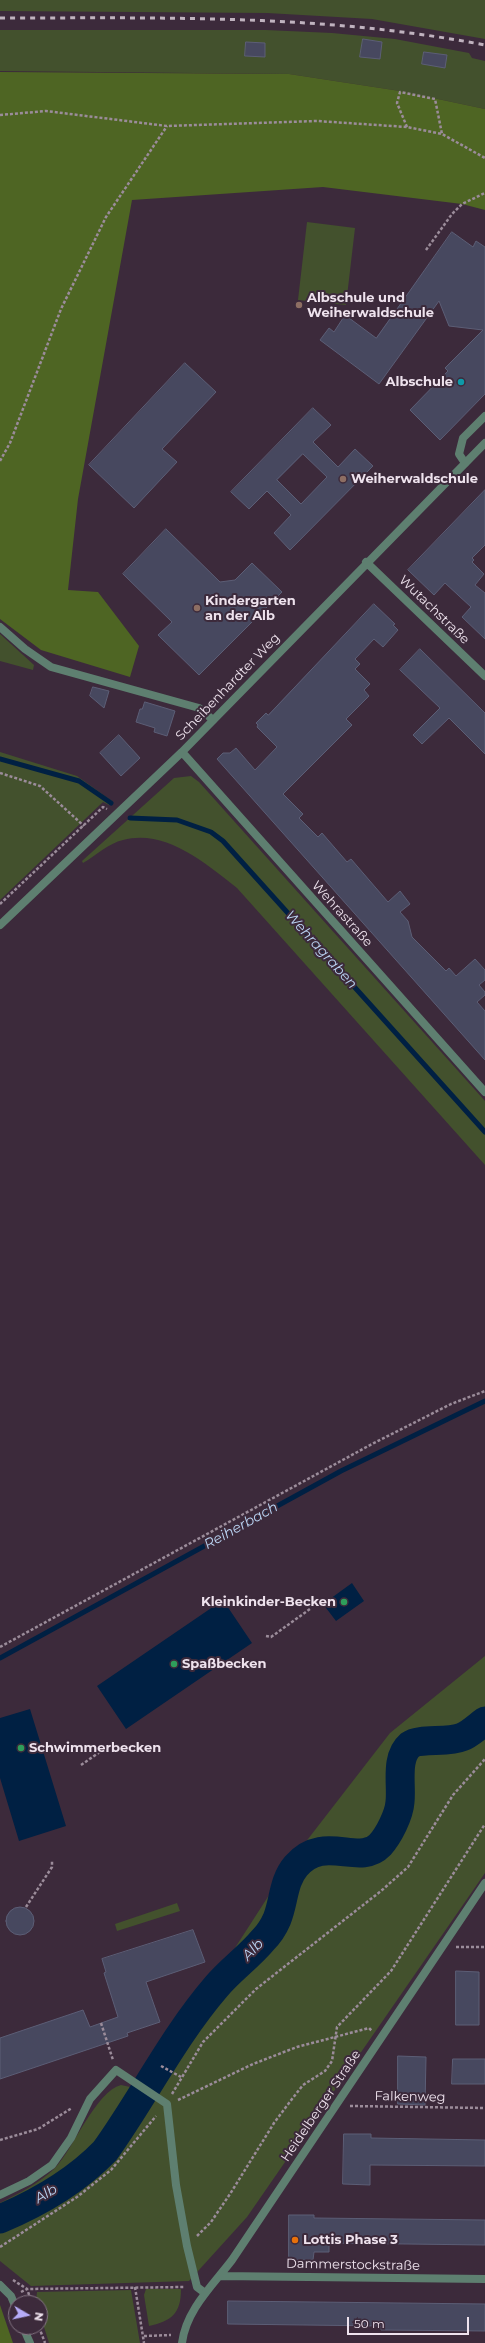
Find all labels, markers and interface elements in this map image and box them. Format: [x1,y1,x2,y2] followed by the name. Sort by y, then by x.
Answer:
[307,290,434,321] place label: Albschule und Weiherwaldschule
[294,300,304,310] marker: Albschule und Weiherwaldschule
[386,374,453,390] place label: Albschule
[456,377,466,387] marker: Albschule
[351,471,478,487] place label: Weiherwaldschule
[338,474,348,484] marker: Weiherwaldschule
[395,572,473,648] street label: Wutachstraße
[205,593,296,624] place label: Kindergarten an der Alb
[192,603,202,613] marker: Kindergarten an der Alb
[173,630,283,744] street label: Scheibenhardter Weg
[308,878,376,950] street label: Wehrastraße
[282,907,360,993] water label: Wehragraben
[201,1499,281,1553] water label: Reiherbach
[201,1594,336,1610] place label: Kleinkinder-Becken
[339,1597,349,1607] marker: Kleinkinder-Becken
[182,1656,266,1672] place label: Spaßbecken
[169,1659,179,1669] marker: Spaßbecken
[29,1740,161,1756] place label: Schwimmerbecken
[16,1743,26,1753] marker: Schwimmerbecken
[239,1936,267,1964] water label: Alb
[278,2047,364,2165] street label: Heidelberger Straße
[374,2089,446,2105] street label: Falkenweg
[32,2181,60,2207] water label: Alb
[303,2232,398,2248] place label: Lottis Phase 3
[290,2235,300,2245] marker: Lottis Phase 3
[286,2256,420,2274] street label: Dammerstockstraße
[8,2295,48,2335] north arrow
[349,2309,471,2335] scale bar
[31,2311,46,2322] text: N
[354,2316,385,2331] text: 50 m

